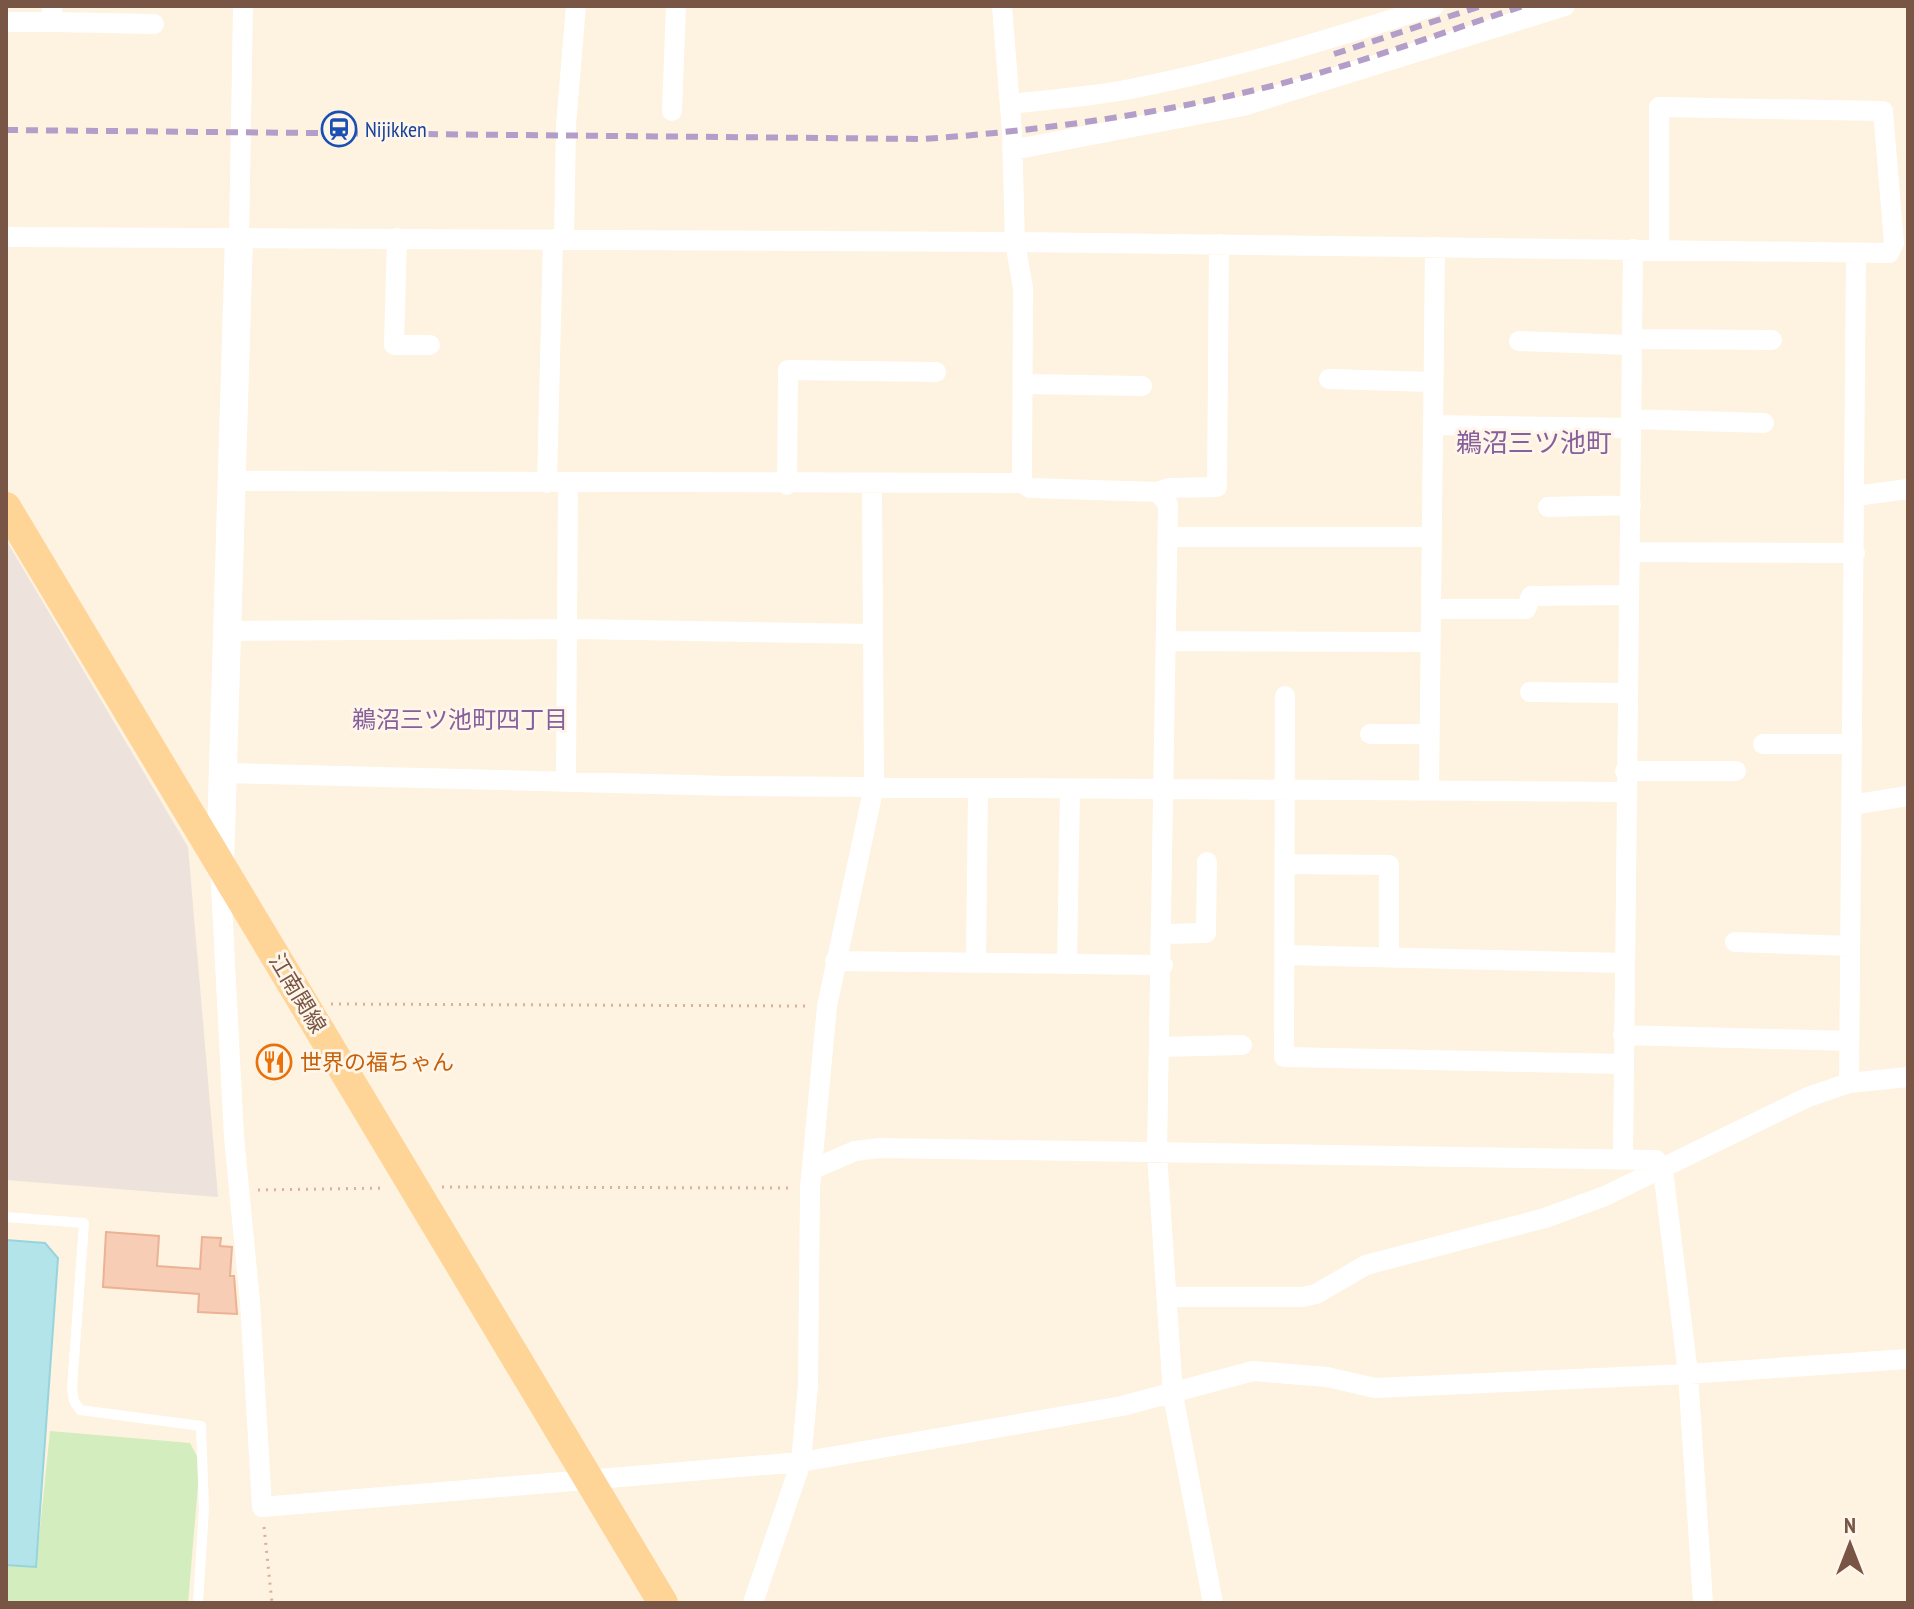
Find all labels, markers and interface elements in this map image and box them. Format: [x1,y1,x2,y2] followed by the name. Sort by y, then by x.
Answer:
[320,110,358,148] station icon: Nijikken
[365,115,427,143] place label: Nijikken
[1456,426,1612,459] district label: 鵜沼三ツ池町
[352,704,568,735] district label: 鵜沼三ツ池町四丁目
[263,948,333,1038] street label: 江南関線
[255,1043,293,1081] restaurant icon: 世界の福ちゃん
[300,1048,454,1076] place label: 世界の福ちゃん
[1810,1505,1890,1585] north arrow
[1844,1511,1856,1539] text: N

